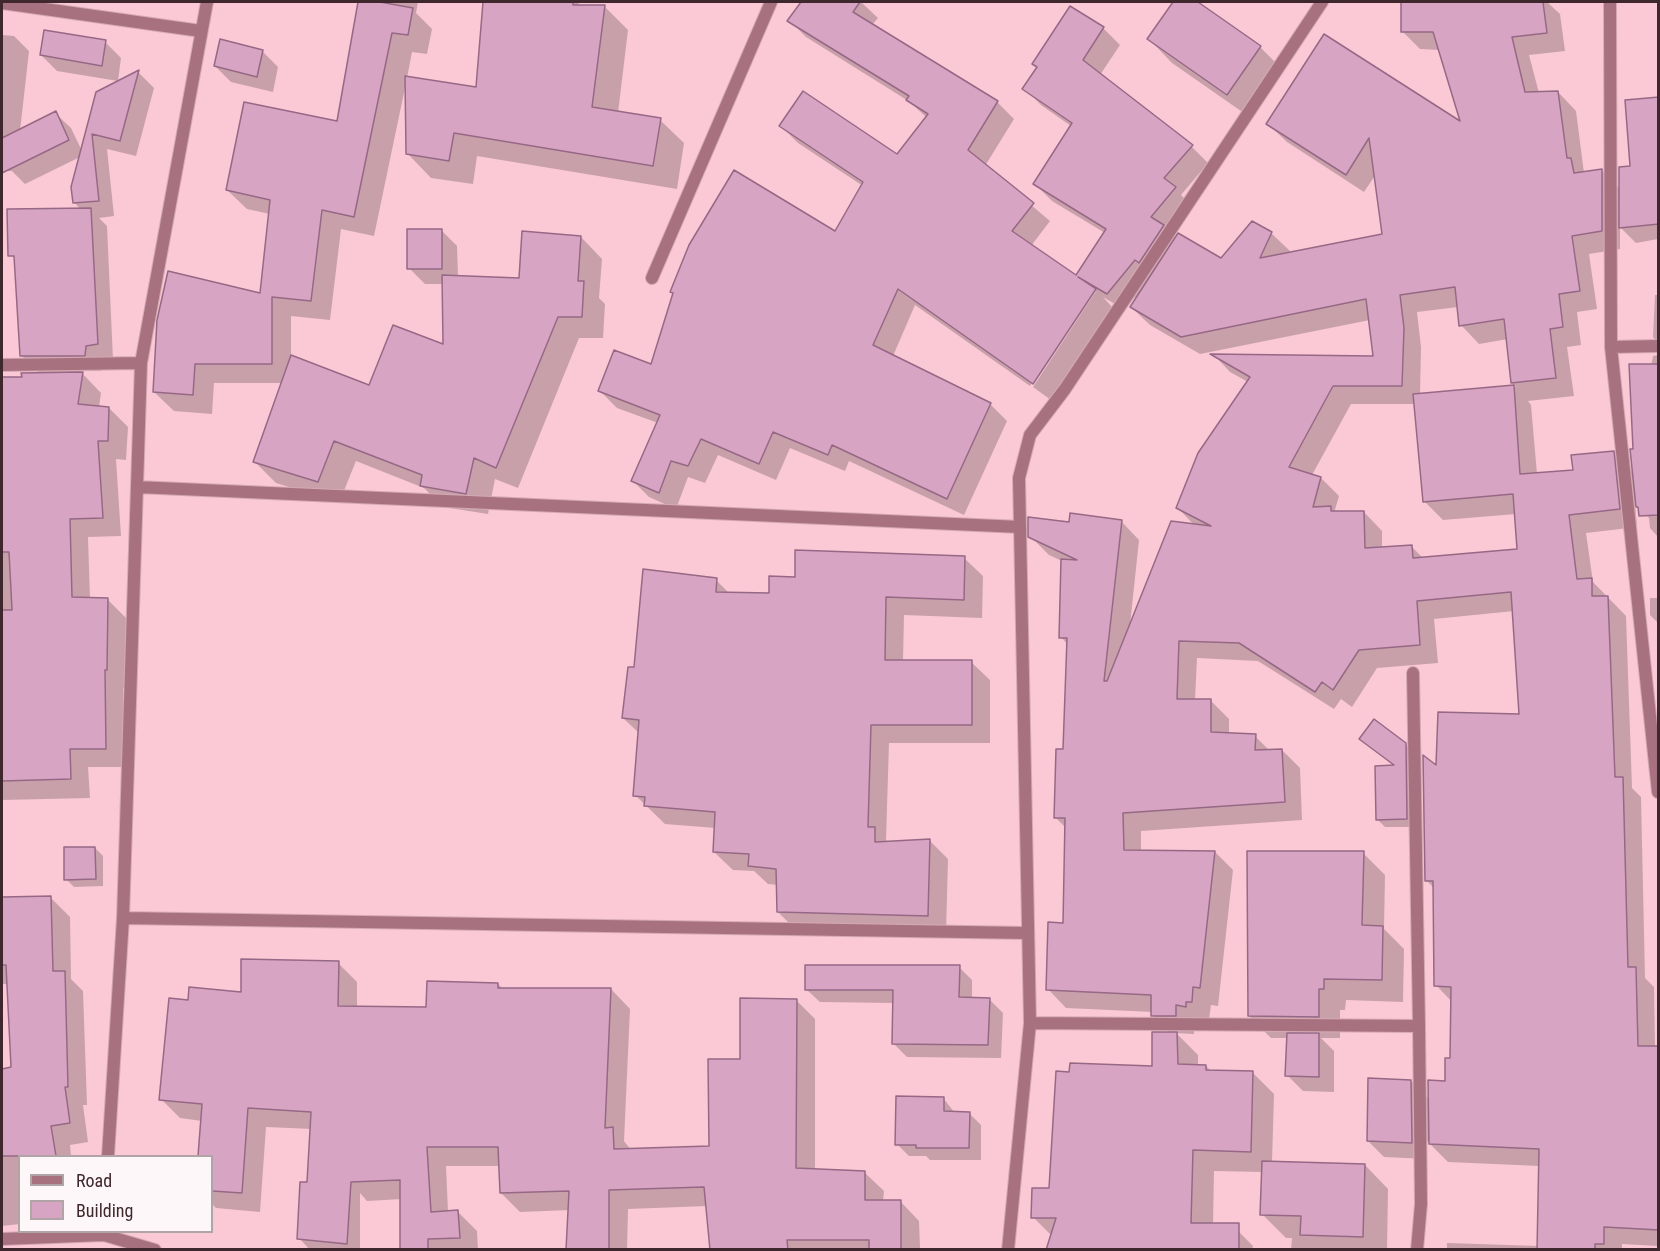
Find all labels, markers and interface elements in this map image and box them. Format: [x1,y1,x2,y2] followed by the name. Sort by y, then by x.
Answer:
[18,1155,213,1233] legend
[76,1170,112,1191] text: Road
[76,1200,133,1221] text: Building

